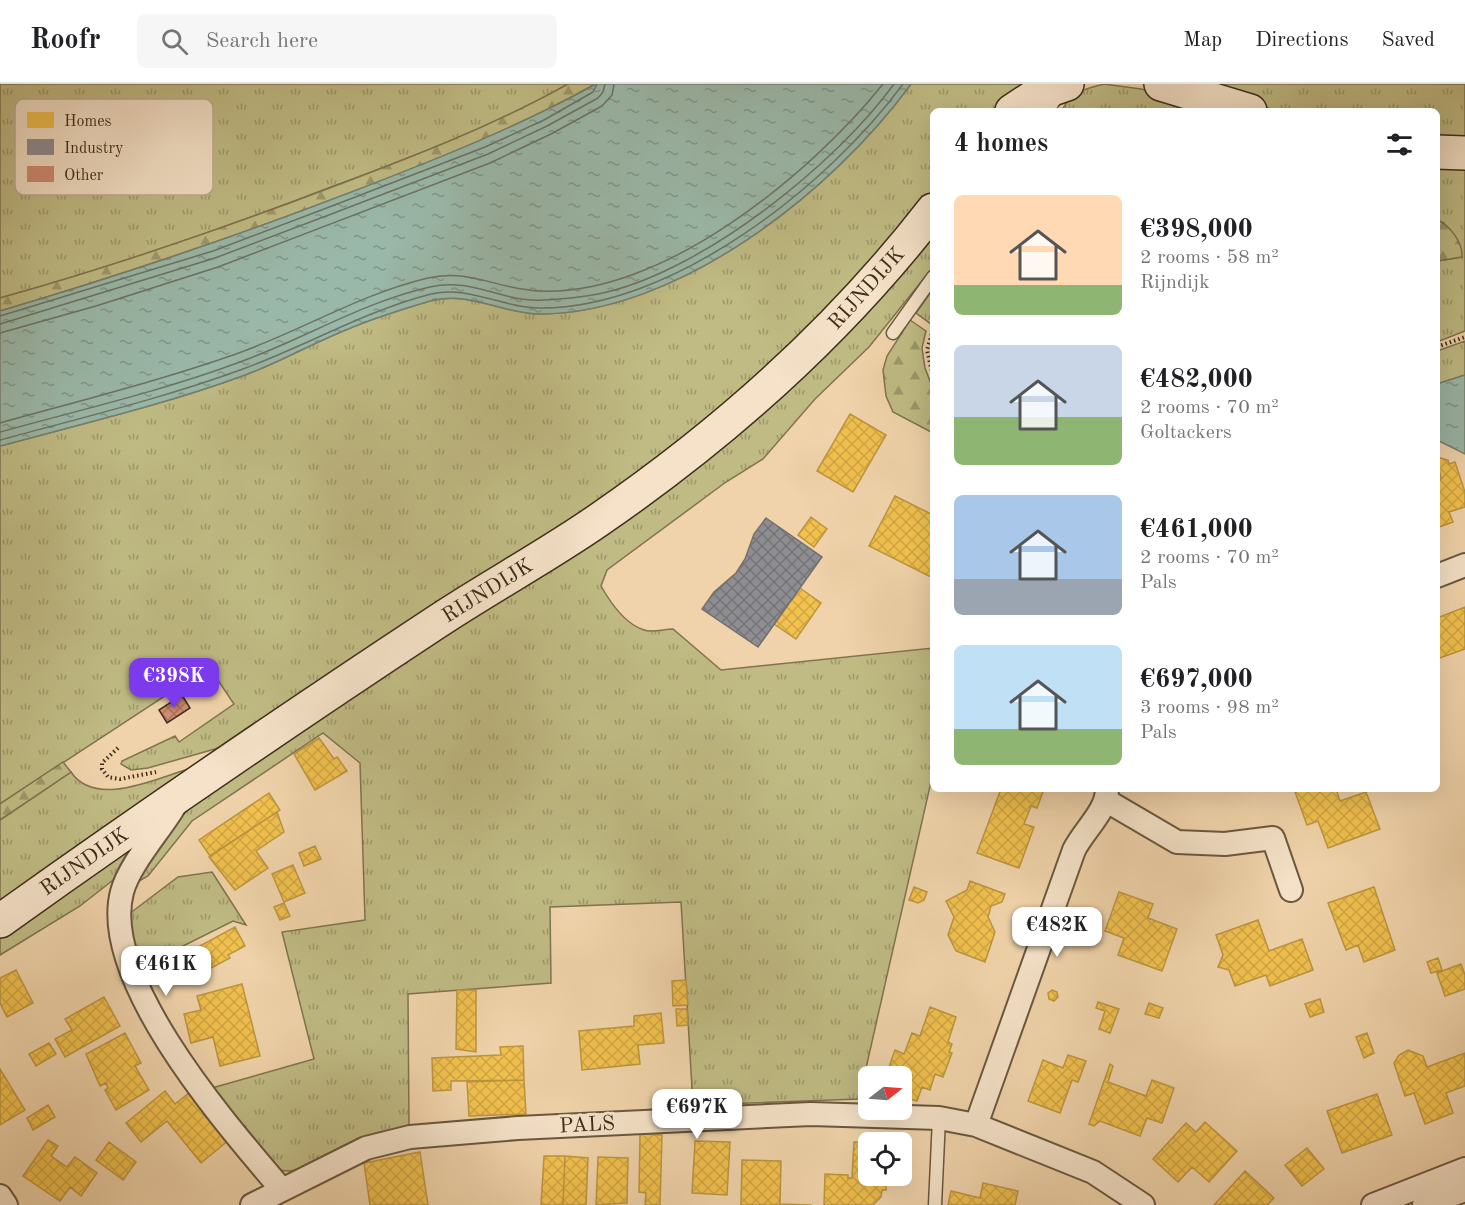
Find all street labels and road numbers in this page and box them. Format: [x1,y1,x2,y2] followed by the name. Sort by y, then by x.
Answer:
[825,244,909,334] street label: RIJNDIJK
[439,555,537,627] street label: RIJNDIJK
[37,824,133,900] street label: RIJNDIJK
[559,1114,616,1137] street label: PALS

